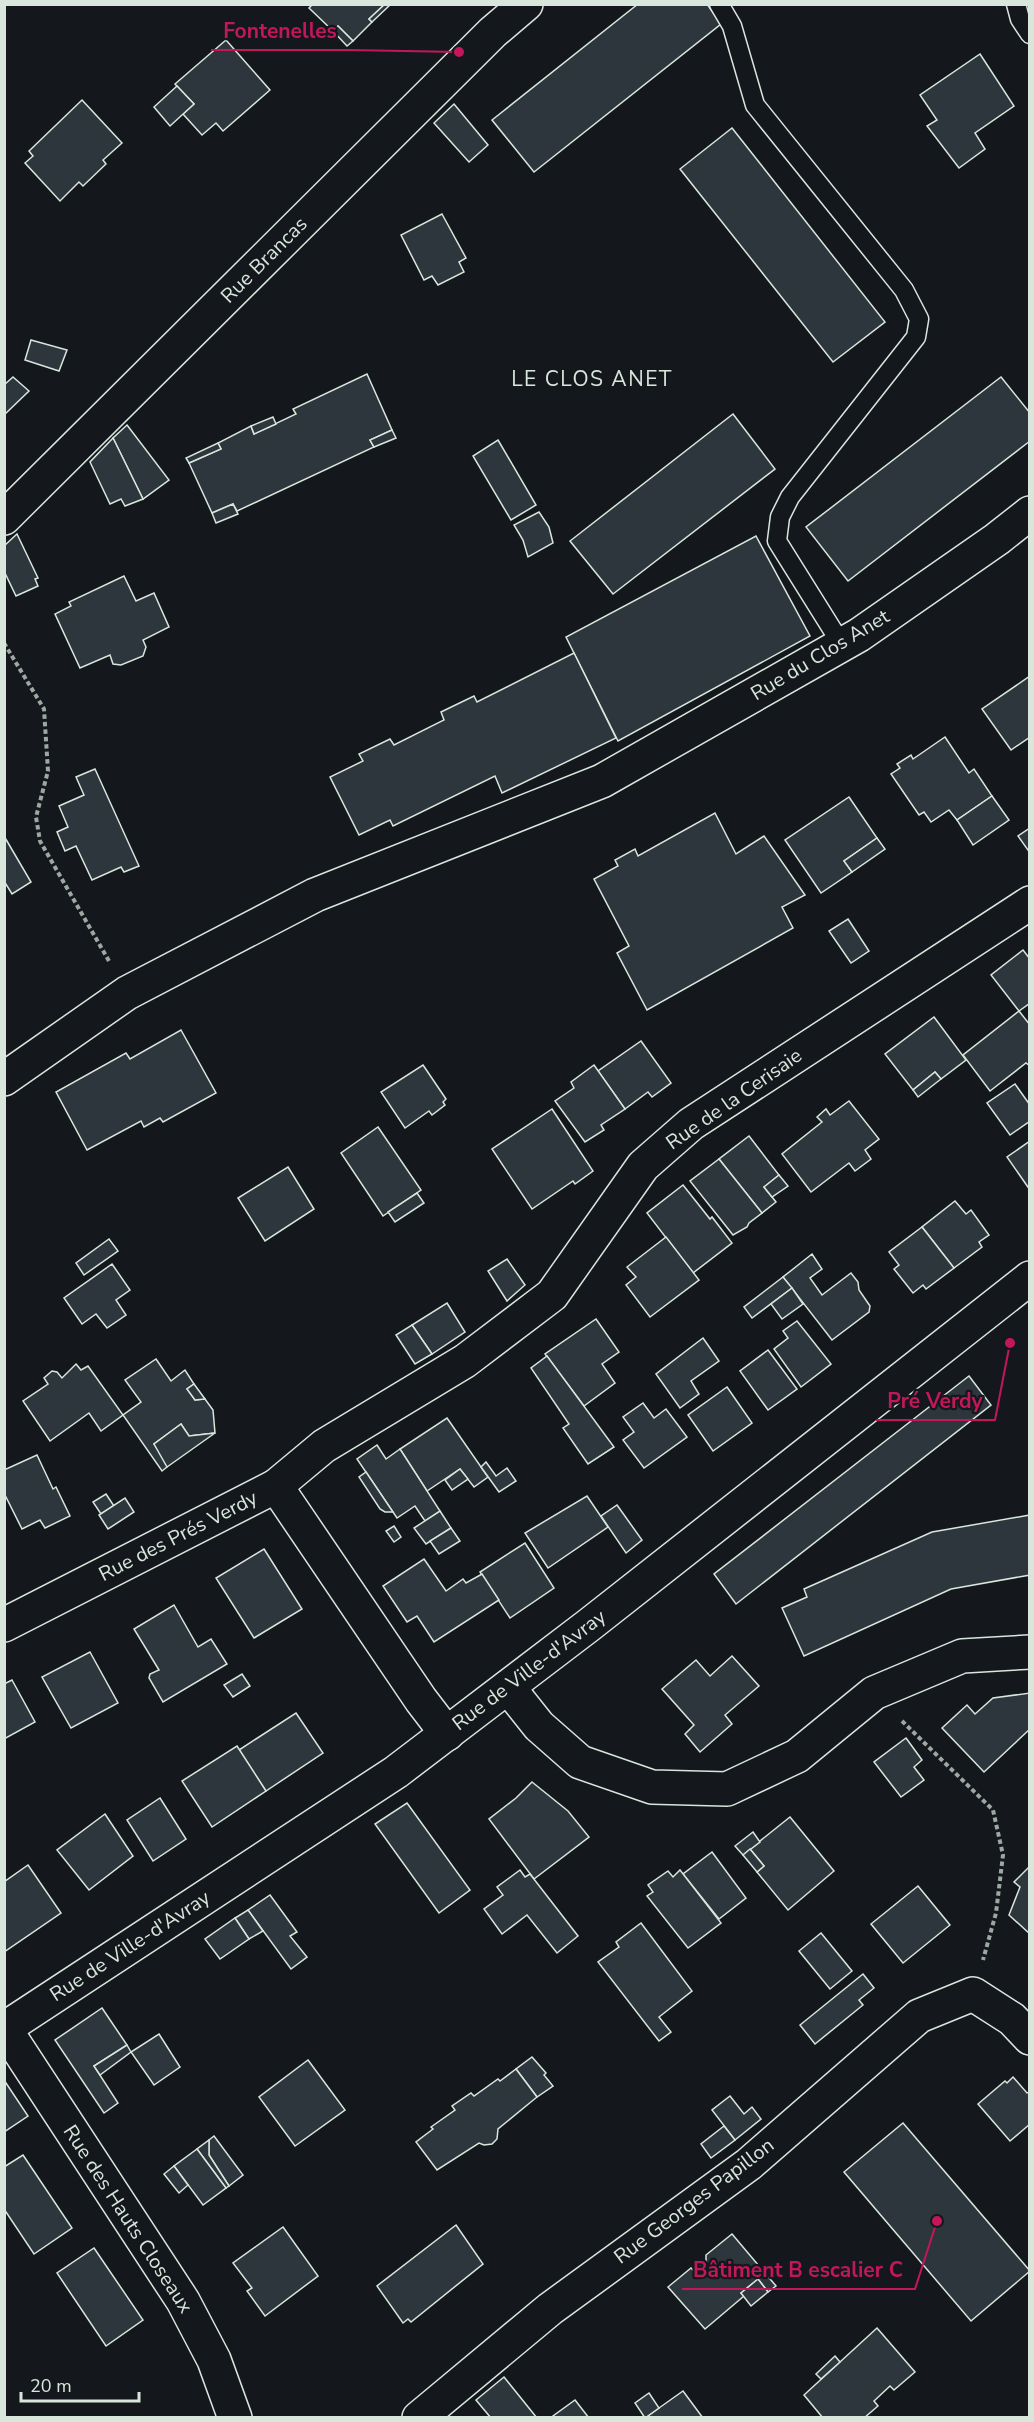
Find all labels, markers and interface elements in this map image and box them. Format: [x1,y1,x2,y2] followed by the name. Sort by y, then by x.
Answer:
[211,11,349,50] callout: Fontenelles
[223,17,337,45] text: Fontenelles
[215,211,313,309] street label: Rue Brancas
[511,365,673,393] district label: LE CLOS ANET
[746,602,895,707] street label: Rue du Clos Anet
[661,1042,807,1156] street label: Rue de la Cerisaie
[876,1381,995,1420] callout: Pré Verdy
[887,1387,984,1415] text: Pré Verdy
[94,1484,263,1588] street label: Rue des Prés Verdy
[447,1603,612,1737] street label: Rue de Ville-d'Avray
[45,1884,216,2008] street label: Rue de Ville-d'Avray
[57,2120,199,2319] street label: Rue des Hauts Closeaux
[608,2132,780,2270] street label: Rue Georges Papillon
[682,2250,915,2289] callout: Bâtiment B escalier C
[693,2256,903,2284] text: Bâtiment B escalier C
[21,2365,140,2403] scale bar
[30,2374,72,2398] text: 20 m

